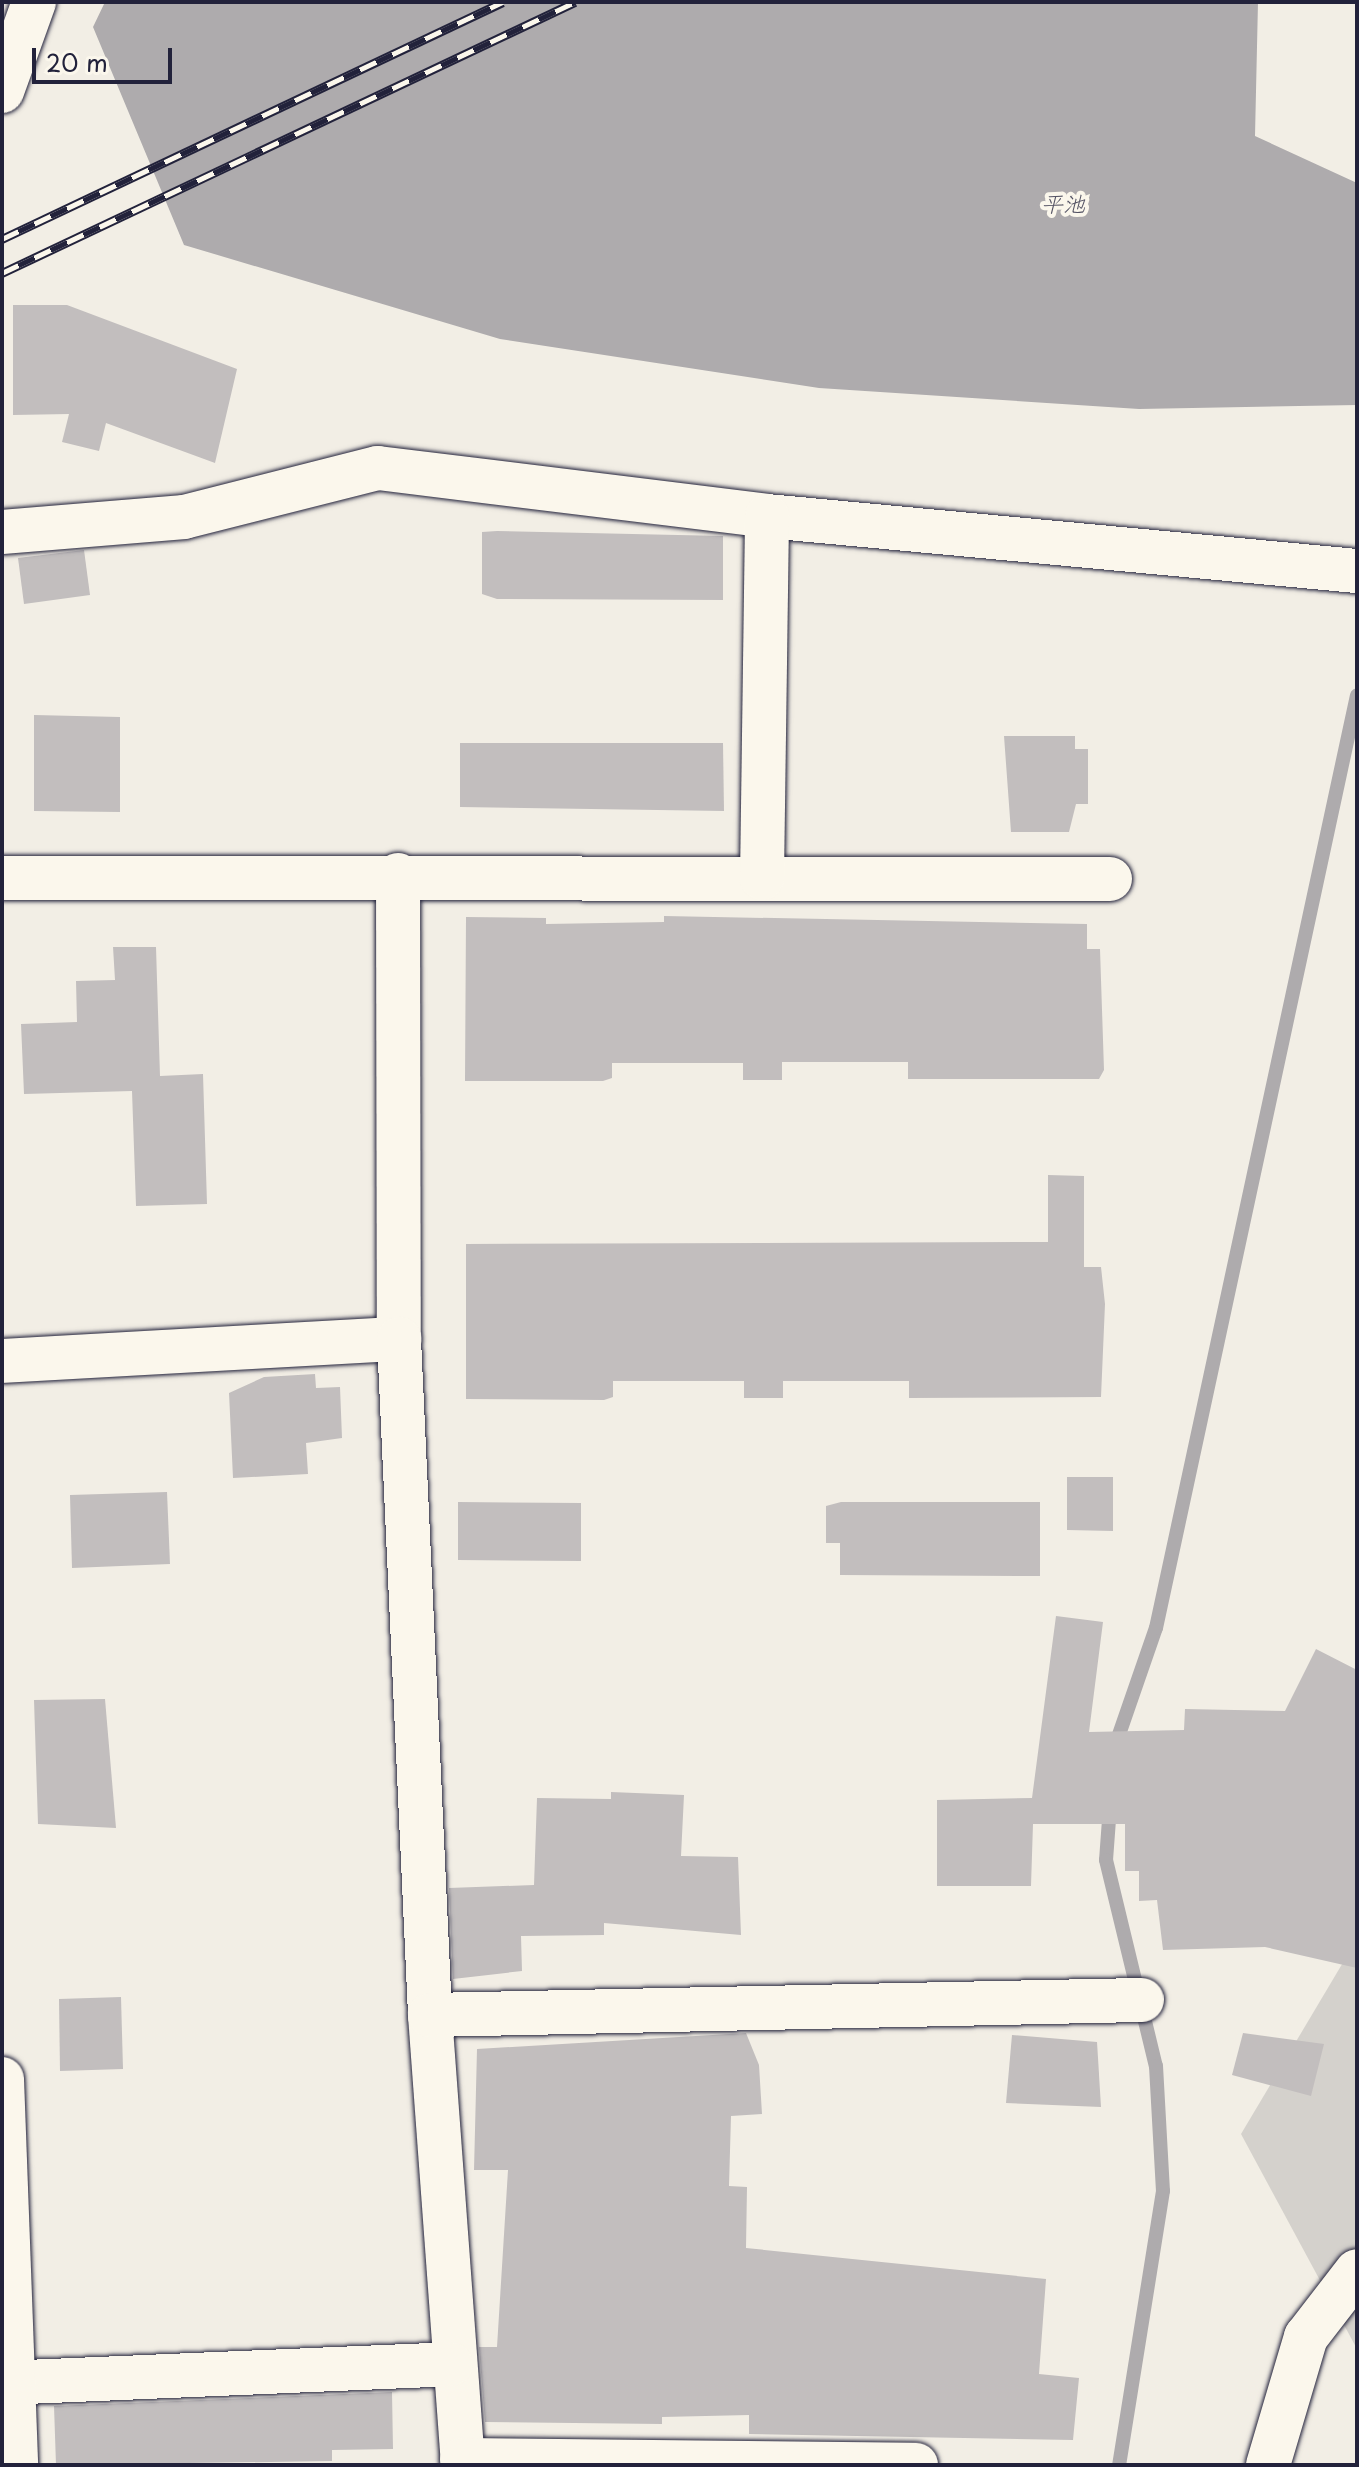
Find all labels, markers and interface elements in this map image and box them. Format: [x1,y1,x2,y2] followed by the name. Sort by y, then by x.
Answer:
[36,32,176,82] scale bar
[46,44,108,80] text: 20 m
[1041,190,1085,216] water label: 平池

